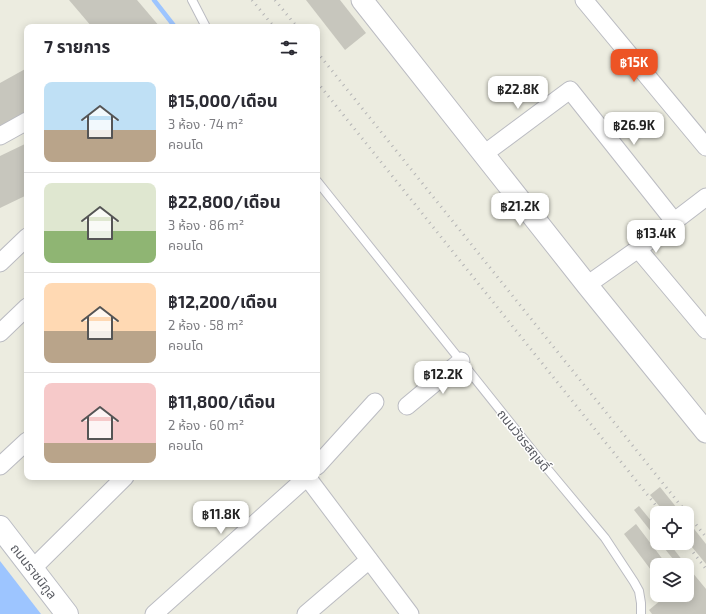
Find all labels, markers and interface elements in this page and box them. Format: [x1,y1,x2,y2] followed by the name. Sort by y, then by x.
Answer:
[44,36,110,56] text: 7 รายการ
[278,37,300,59] icon: filters
[610,49,658,83] pin: ฿15K
[620,54,648,70] text: ฿15K
[485,76,551,110] pin: ฿22.8K
[497,81,539,97] text: ฿22.8K
[168,90,278,110] text: ฿15,000/เดือน
[76,98,124,146] icon: home
[601,112,667,146] pin: ฿26.9K
[168,116,243,132] text: 3 ห้อง · 74 m²
[613,117,655,133] text: ฿26.9K
[168,136,203,152] text: คอนโด
[168,191,281,211] text: ฿22,800/เดือน
[487,193,553,227] pin: ฿21.2K
[500,198,540,214] text: ฿21.2K
[76,199,124,247] icon: home
[168,217,244,233] text: 3 ห้อง · 86 m²
[623,220,689,254] pin: ฿13.4K
[636,225,676,241] text: ฿13.4K
[168,237,203,253] text: คอนโด
[168,291,277,311] text: ฿12,200/เดือน
[76,299,124,347] icon: home
[168,317,244,333] text: 2 ห้อง · 58 m²
[168,337,203,353] text: คอนโด
[410,361,476,395] pin: ฿12.2K
[423,366,463,382] text: ฿12.2K
[168,391,276,411] text: ฿11,800/เดือน
[76,399,124,447] icon: home
[494,406,554,474] street label: ถนนวัชรสฤษดิ์
[168,417,244,433] text: 2 ห้อง · 60 m²
[168,437,203,453] text: คอนโด
[188,501,254,535] pin: ฿11.8K
[202,506,240,522] text: ฿11.8K
[650,506,694,602] map controls
[650,506,694,550] button: locate
[7,540,61,602] street label: ถนนราชนิกูล
[650,558,694,602] button: layers

